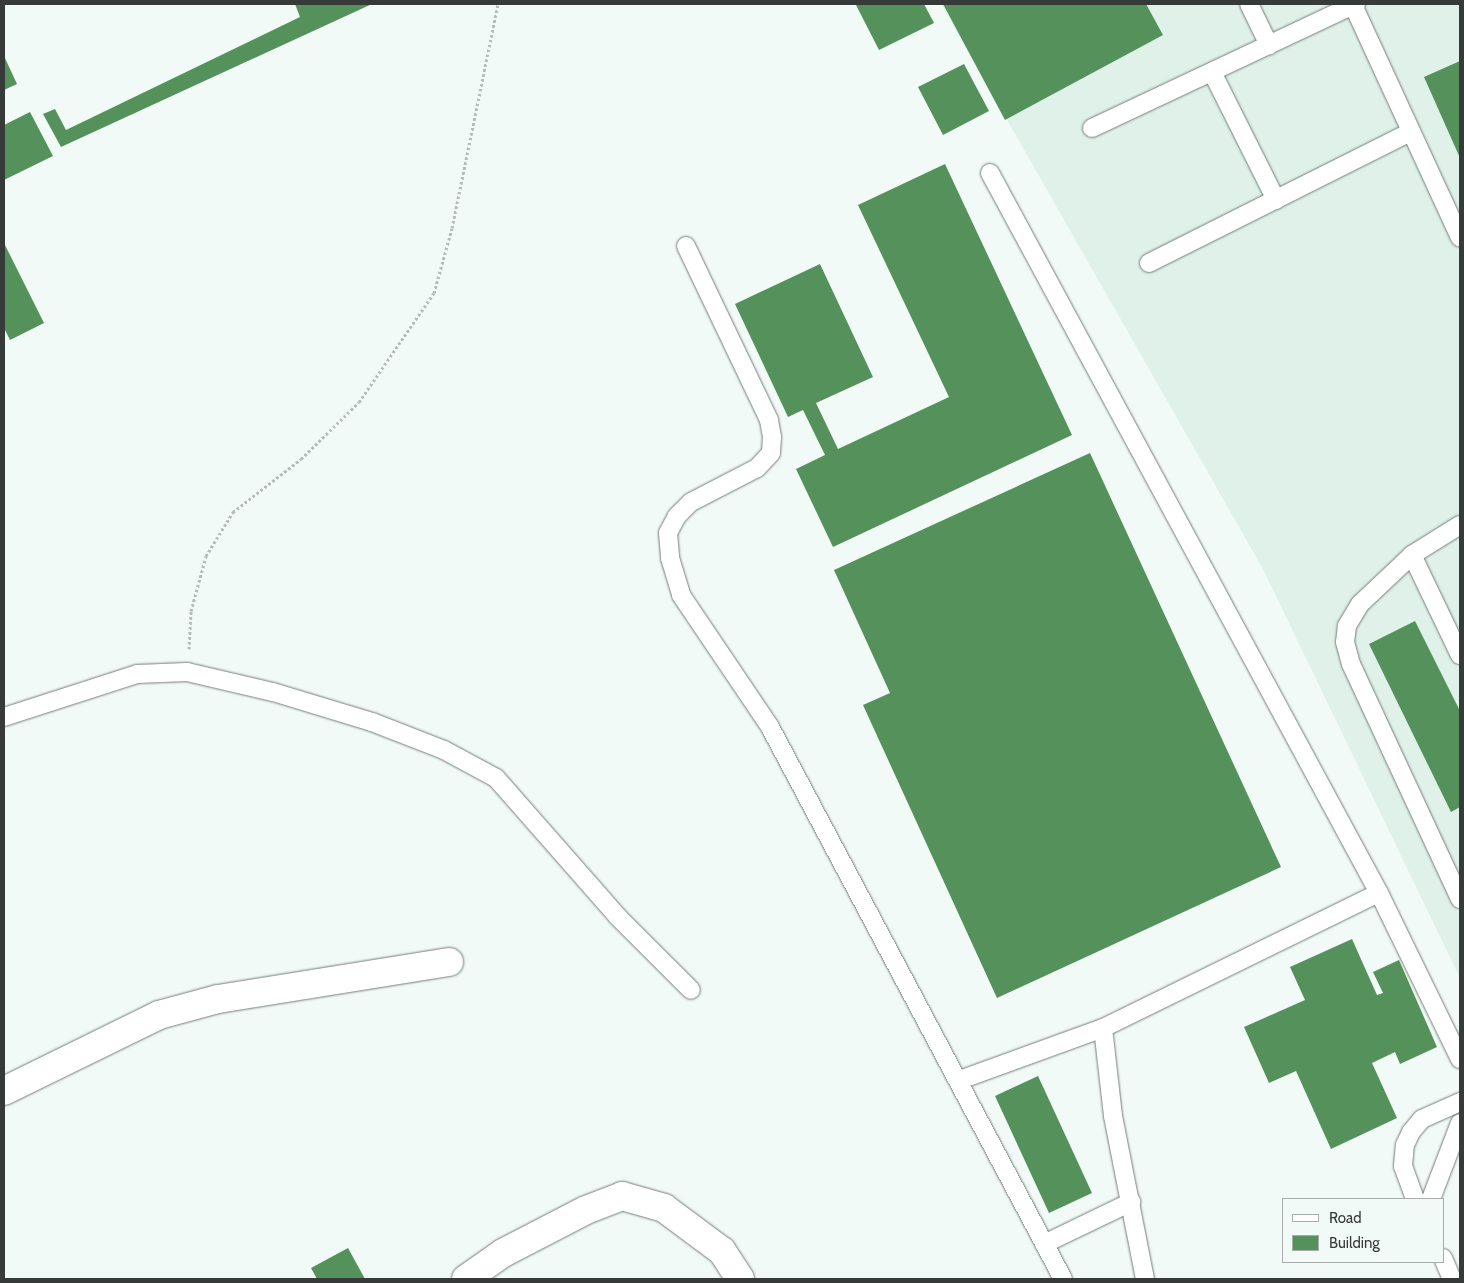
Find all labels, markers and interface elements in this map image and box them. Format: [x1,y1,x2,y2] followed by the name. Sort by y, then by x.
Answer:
[1282,1198,1444,1263] legend
[1329,1209,1362,1227] text: Road
[1329,1234,1380,1252] text: Building

